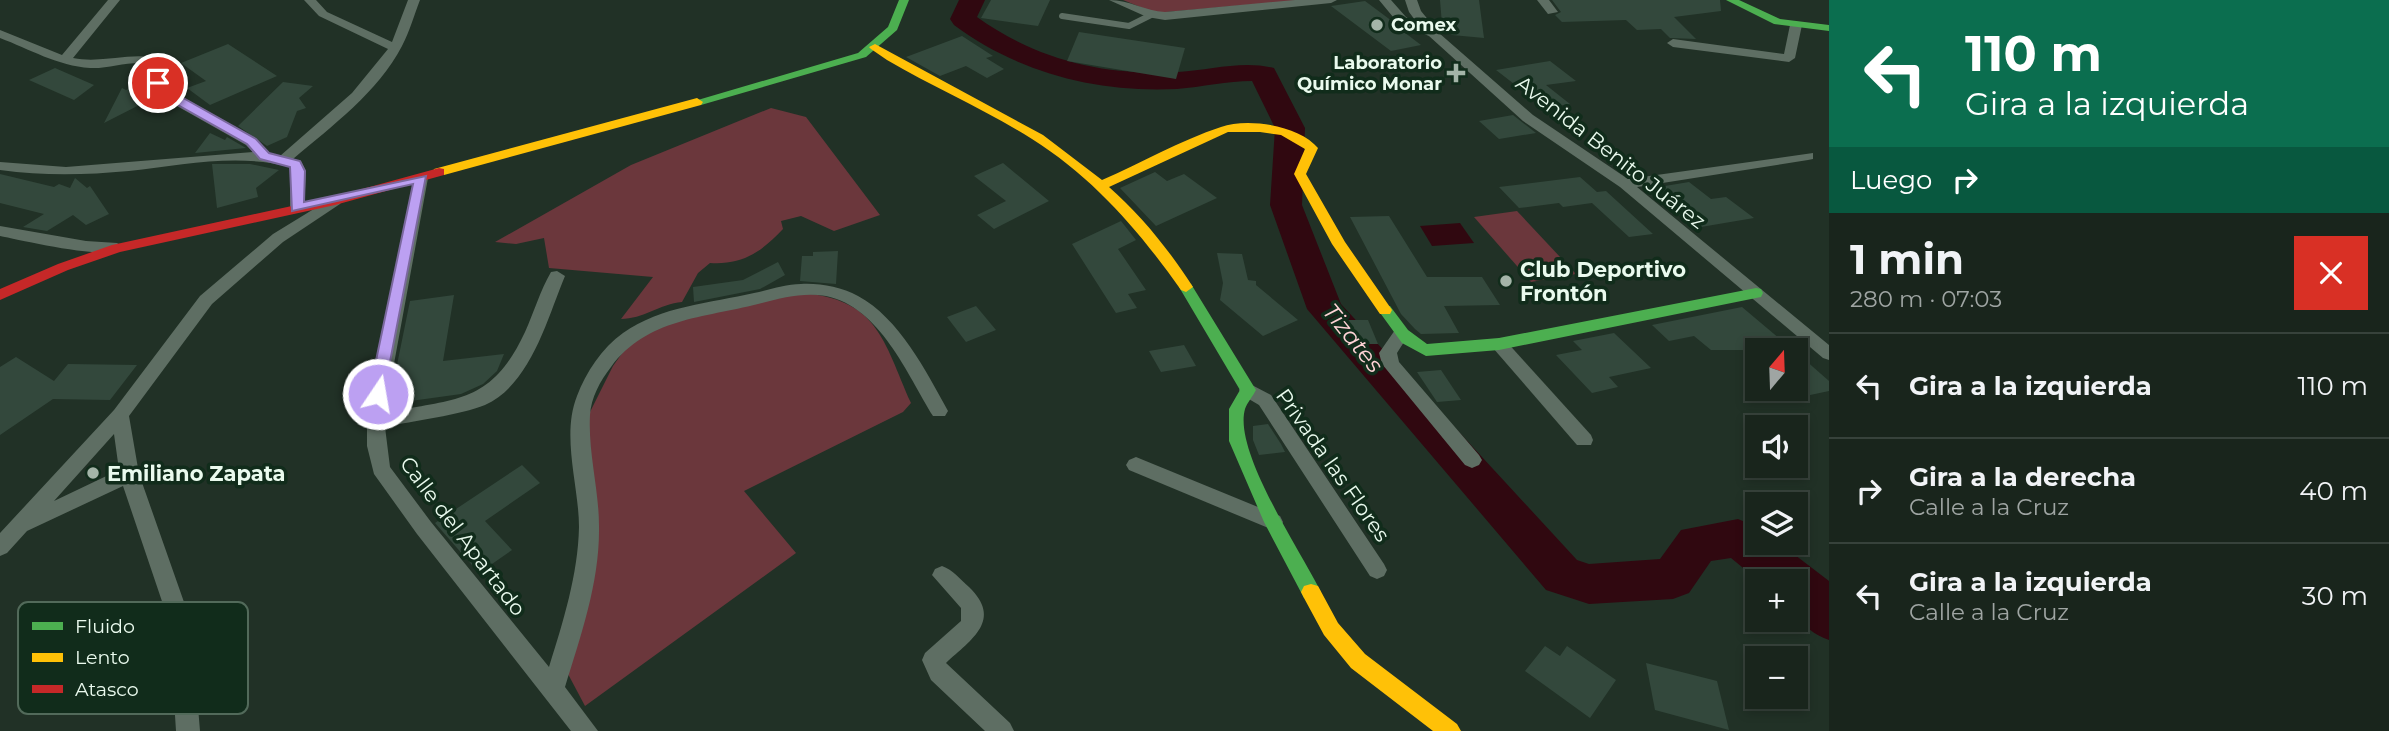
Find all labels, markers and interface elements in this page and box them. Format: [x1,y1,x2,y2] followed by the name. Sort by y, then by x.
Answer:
[1391,14,1457,36] place label: Comex
[1369,17,1385,33] marker: Comex
[1965,24,2102,83] text: 110 m
[1850,28,1941,119] icon: left
[1297,52,1442,95] place label: Laboratorio Químico Monar
[128,53,188,113] pin
[139,64,177,102] icon: arrive
[1448,65,1464,81] marker: Laboratorio Químico Monar
[1511,70,1711,234] street label: Avenida Benito Juárez
[1965,84,2249,123] text: Gira a la izquierda
[1946,161,1984,199] icon: right
[1850,164,1932,196] text: Luego
[1850,233,1964,285] text: 1 min
[2294,236,2368,310] button: close
[1520,257,1686,306] place label: Club Deportivo Frontón
[1498,273,1514,289] marker: Club Deportivo Frontón
[1850,285,2002,313] text: 280 m · 07:03
[1317,298,1389,378] water label: Tizates
[1745,338,1808,401] north arrow
[1745,338,1808,709] map controls
[341,357,415,431] position arrow
[1850,367,1888,405] icon: left
[1909,370,2152,402] text: Gira a la izquierda
[2298,370,2368,402] text: 110 m
[1271,384,1395,546] street label: Privada las Flores
[1745,415,1808,478] button: sound
[395,451,531,621] street label: Calle del Apartado
[107,461,285,486] place label: Emiliano Zapata
[1909,461,2136,493] text: Gira a la derecha
[85,465,101,481] marker: Emiliano Zapata
[1850,472,1888,510] icon: right
[2299,475,2368,507] text: 40 m
[1745,492,1808,555] button: layers
[1909,493,2069,521] text: Calle a la Cruz
[1909,566,2152,598] text: Gira a la izquierda
[1745,569,1808,632] button: +
[1850,577,1888,615] icon: left
[2302,580,2368,612] text: 30 m
[1909,598,2069,626] text: Calle a la Cruz
[18,602,248,714] legend
[75,615,135,638] text: Fluido
[75,646,130,669] text: Lento
[1745,646,1808,709] button: −
[75,678,139,701] text: Atasco

